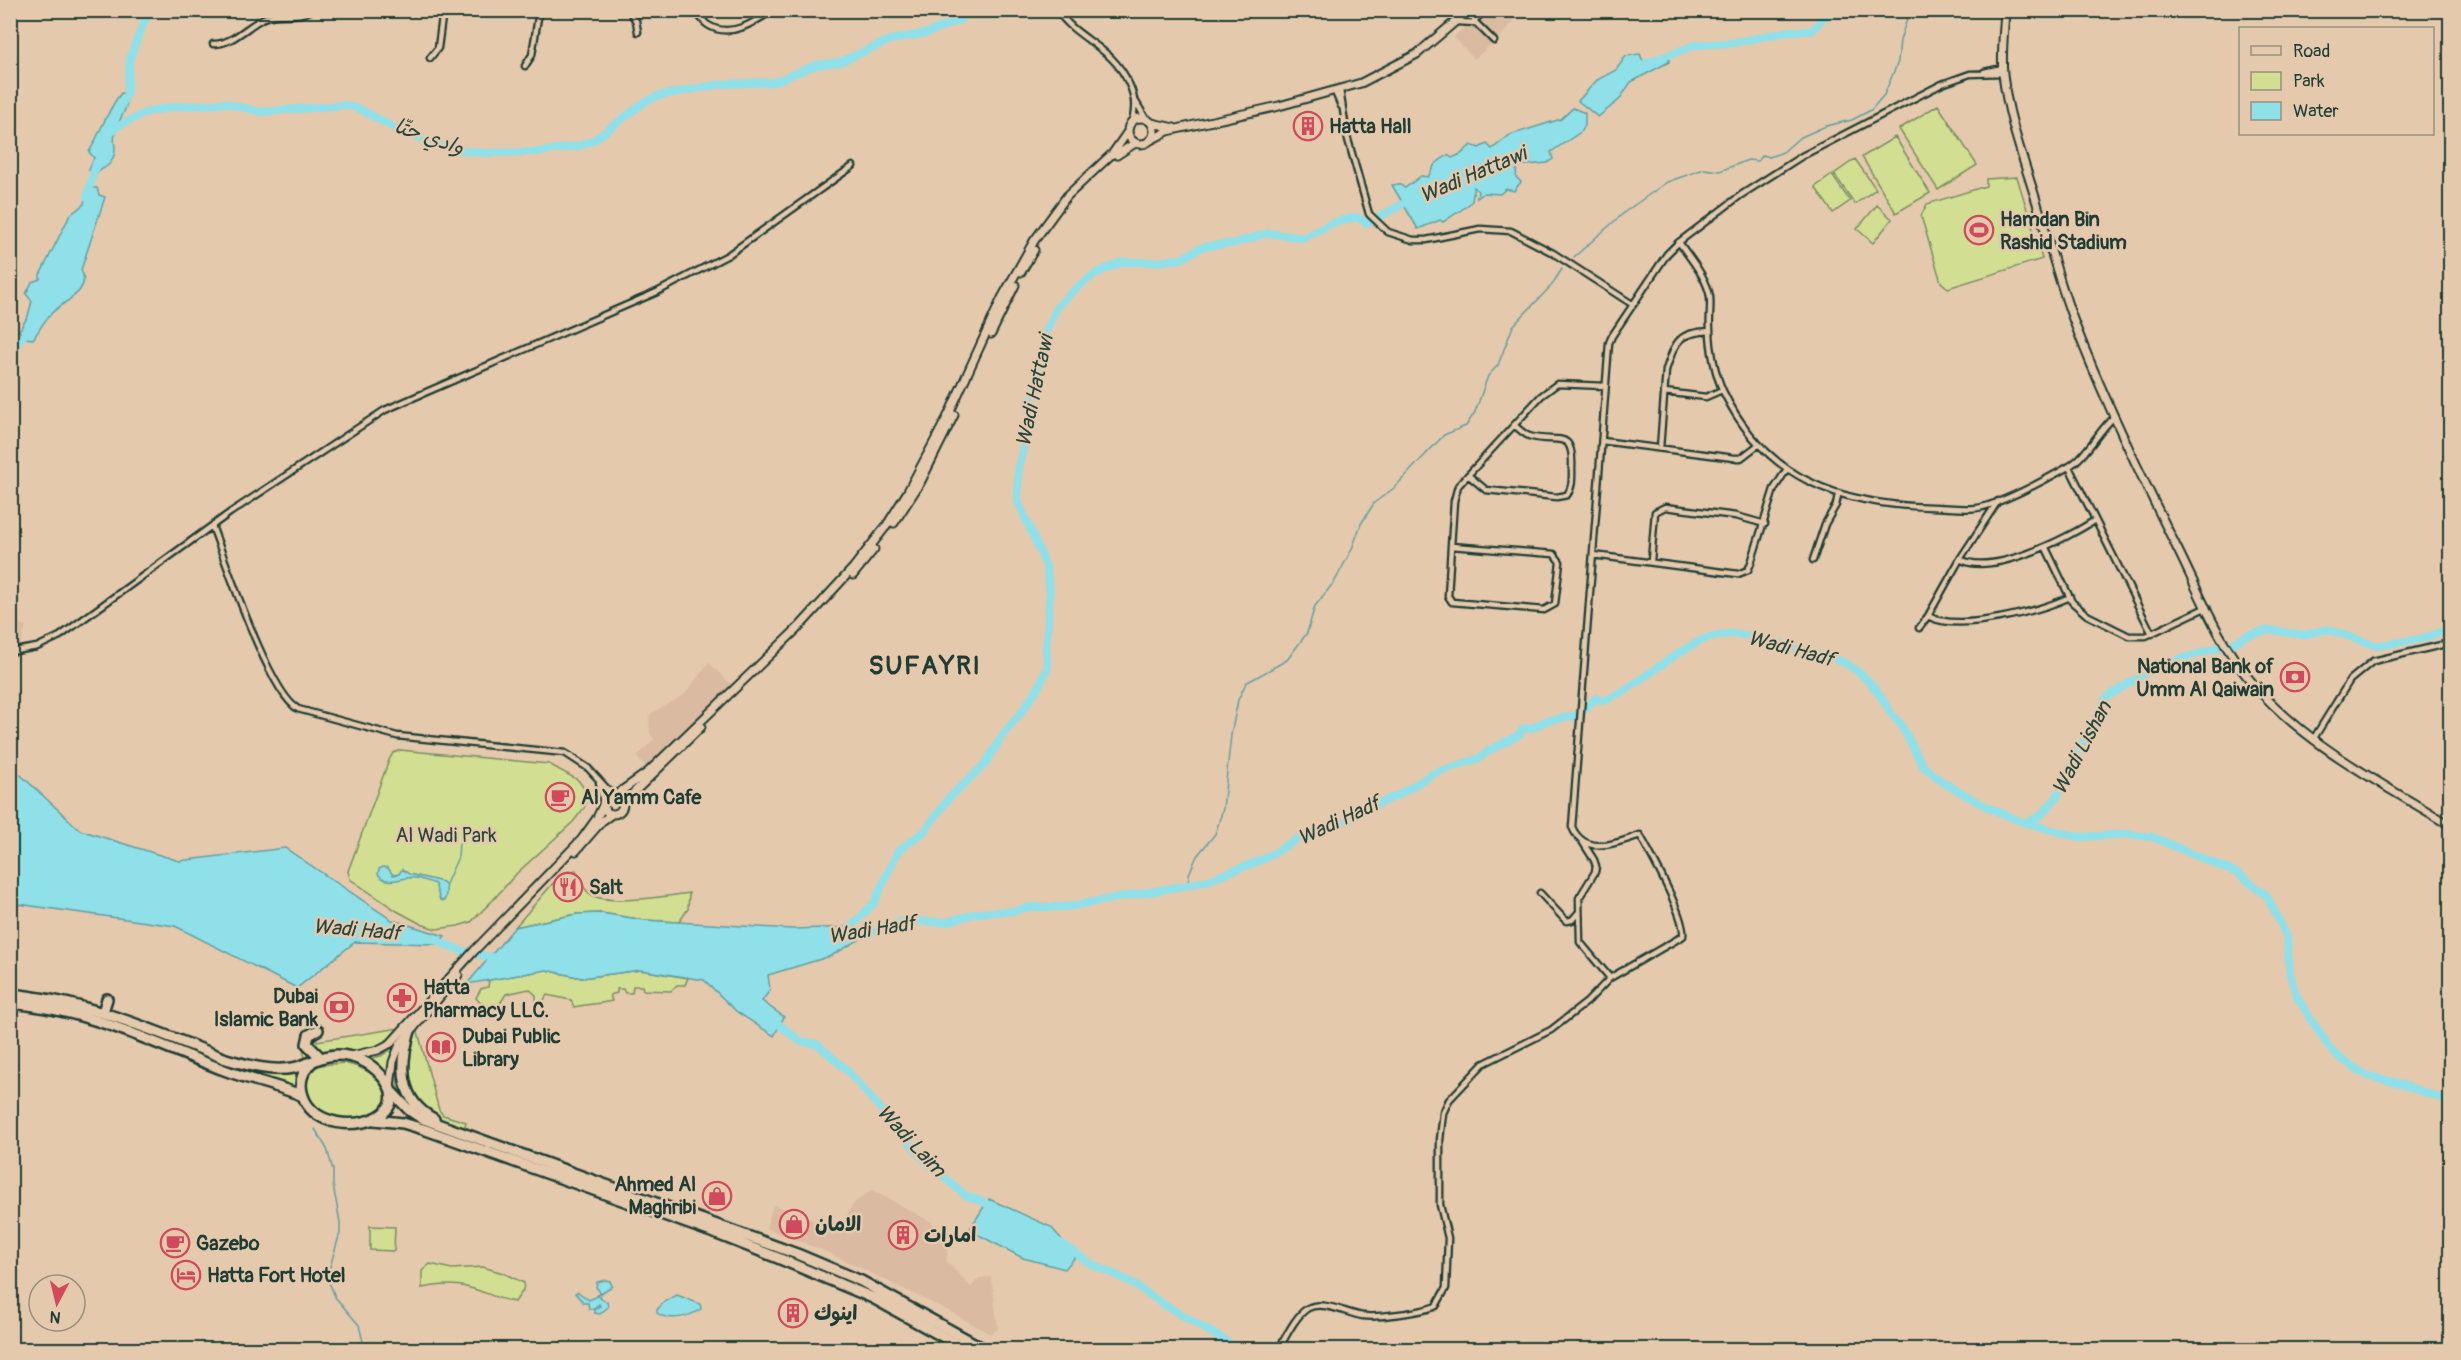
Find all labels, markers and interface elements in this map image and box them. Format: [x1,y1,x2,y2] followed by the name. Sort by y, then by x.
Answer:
[2239,27,2434,135] legend
[2293,40,2330,63] text: Road
[2293,70,2325,93] text: Park
[2293,100,2339,123] text: Water
[1292,110,1324,142] building icon: Hatta Hall
[390,113,468,163] water label: وادي حتّا
[1329,114,1412,139] place label: Hatta Hall
[1416,139,1533,210] water label: Wadi Hattawi
[2000,207,2127,255] place label: Hamdan Bin Rashid Stadium
[1963,214,1995,246] sports icon: Hamdan Bin Rashid Stadium
[1010,330,1061,449] water label: Wadi Hattawi
[1745,625,1840,674] water label: Wadi Hadf
[869,650,981,682] district label: SUFAYRI
[2136,654,2275,702] place label: National Bank of Umm Al Qaiwain
[2279,661,2311,693] bank icon: National Bank of Umm Al Qaiwain
[2046,696,2118,799] water label: Wadi Lishan
[544,781,576,813] cafe icon: Al Yamm Cafe
[581,785,703,810] place label: Al Yamm Cafe
[1293,789,1388,852] water label: Wadi Hadf
[395,823,497,848] park label: Al Wadi Park
[552,871,584,903] restaurant icon: Salt
[589,875,624,900] place label: Salt
[826,909,921,950] water label: Wadi Hadf
[312,913,406,948] water label: Wadi Hadf
[423,975,549,1023] place label: Hatta Pharmacy LLC.
[386,982,418,1014] pharmacy icon: Hatta Pharmacy LLC.
[214,984,319,1032] place label: Dubai Islamic Bank
[323,991,355,1023] bank icon: Dubai Islamic Bank
[462,1024,561,1072] place label: Dubai Public Library
[425,1031,457,1063] library icon: Dubai Public Library
[871,1099,952,1184] water label: Wadi Laim
[614,1172,696,1220] place label: Ahmed Al Maghribi
[701,1180,733,1212] shop icon: Ahmed Al Maghribi
[778,1208,810,1240] shop icon: الامان
[815,1212,861,1237] place label: الامان
[887,1219,919,1251] building icon: امارات
[924,1223,976,1248] place label: امارات
[159,1227,191,1259] cafe icon: Gazebo
[196,1231,260,1256] place label: Gazebo
[170,1259,202,1291] hotel icon: Hatta Fort Hotel
[207,1263,346,1288] place label: Hatta Fort Hotel
[27,1273,87,1333] north arrow
[777,1297,809,1329] building icon: اينوك
[814,1301,857,1327] place label: اينوك
[49,1306,62,1327] text: N

